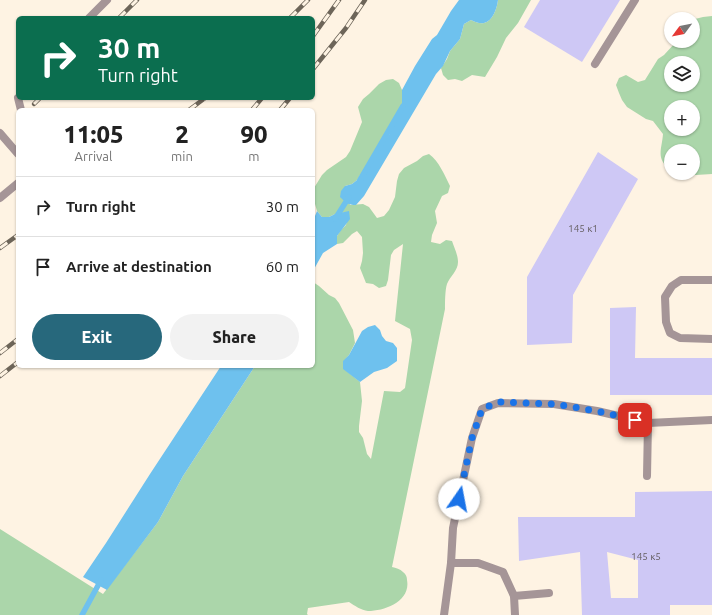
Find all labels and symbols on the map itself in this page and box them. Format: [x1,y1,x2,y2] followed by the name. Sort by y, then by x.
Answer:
[664,12,700,48] north arrow
[568,223,598,234] house number: 145 к1
[618,403,652,437] pin
[438,478,480,520] position arrow
[631,551,661,562] house number: 145 к5

